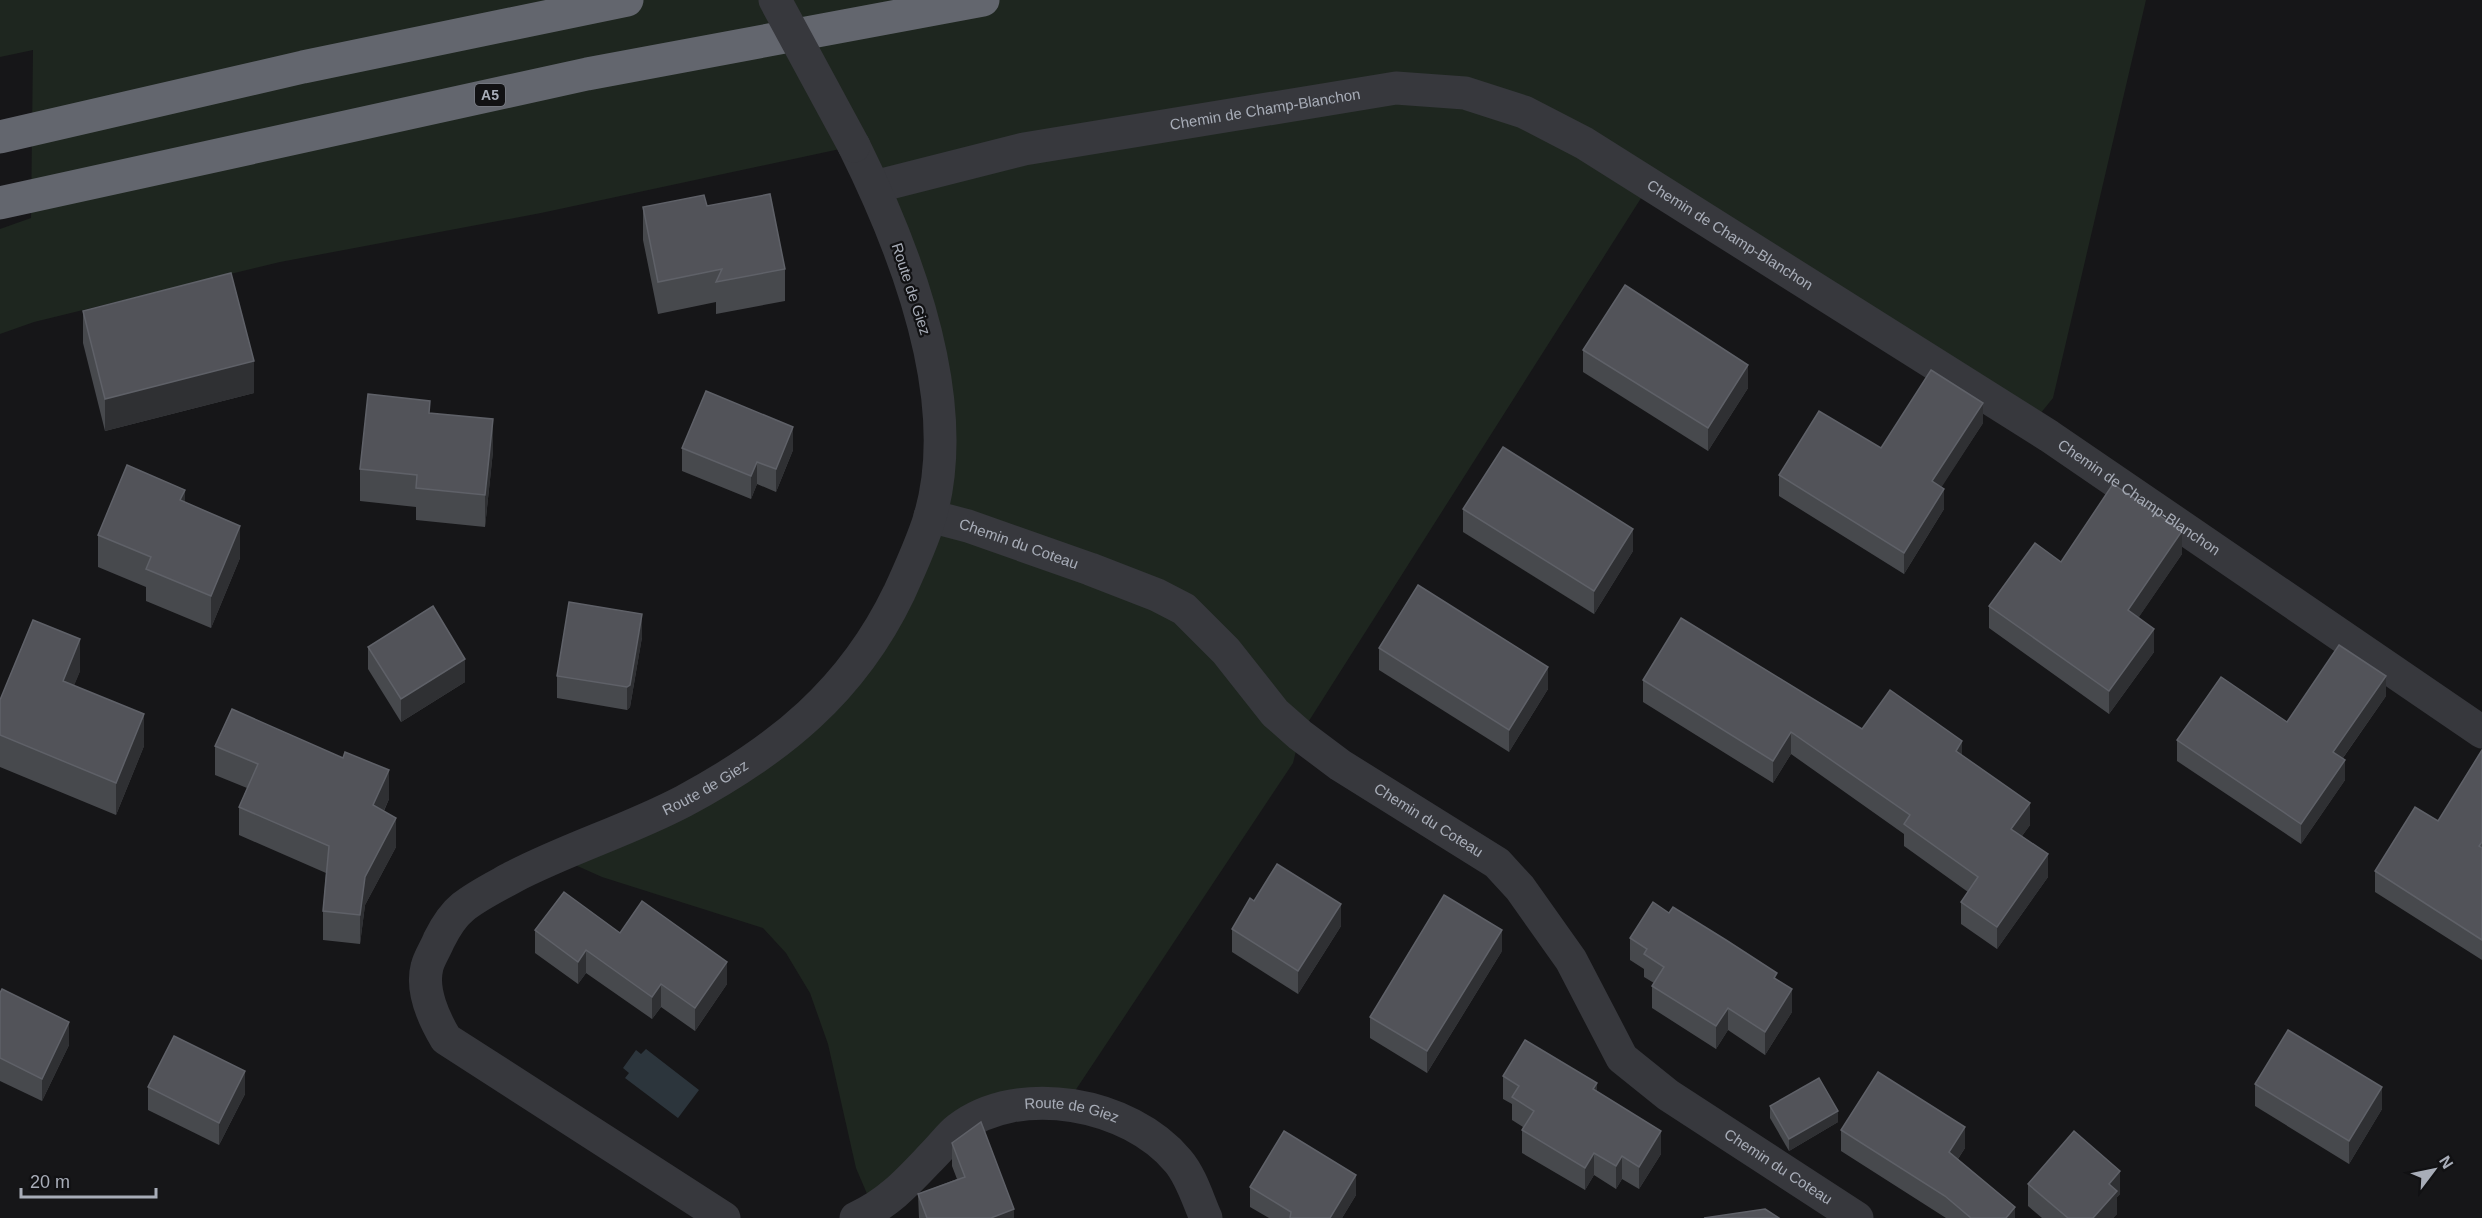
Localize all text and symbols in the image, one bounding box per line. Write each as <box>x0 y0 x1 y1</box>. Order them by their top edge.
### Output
road number: A5 <box>475 84 505 106</box>
street label: Chemin de Champ-Blanchon <box>1169 85 1361 133</box>
street label: Chemin de Champ-Blanchon <box>1644 176 1816 293</box>
street label: Route de Giez <box>889 241 934 337</box>
street label: Chemin de Champ-Blanchon <box>2055 436 2224 558</box>
street label: Chemin du Coteau <box>957 515 1081 572</box>
street label: Route de Giez <box>659 756 751 819</box>
street label: Chemin du Coteau <box>1371 779 1486 860</box>
street label: Route de Giez <box>1024 1094 1122 1126</box>
street label: Chemin du Coteau <box>1721 1125 1836 1208</box>
north arrow <box>2404 1140 2464 1200</box>
text: N <box>2436 1153 2457 1172</box>
scale bar <box>21 1161 156 1199</box>
text: 20 m <box>30 1172 70 1192</box>

